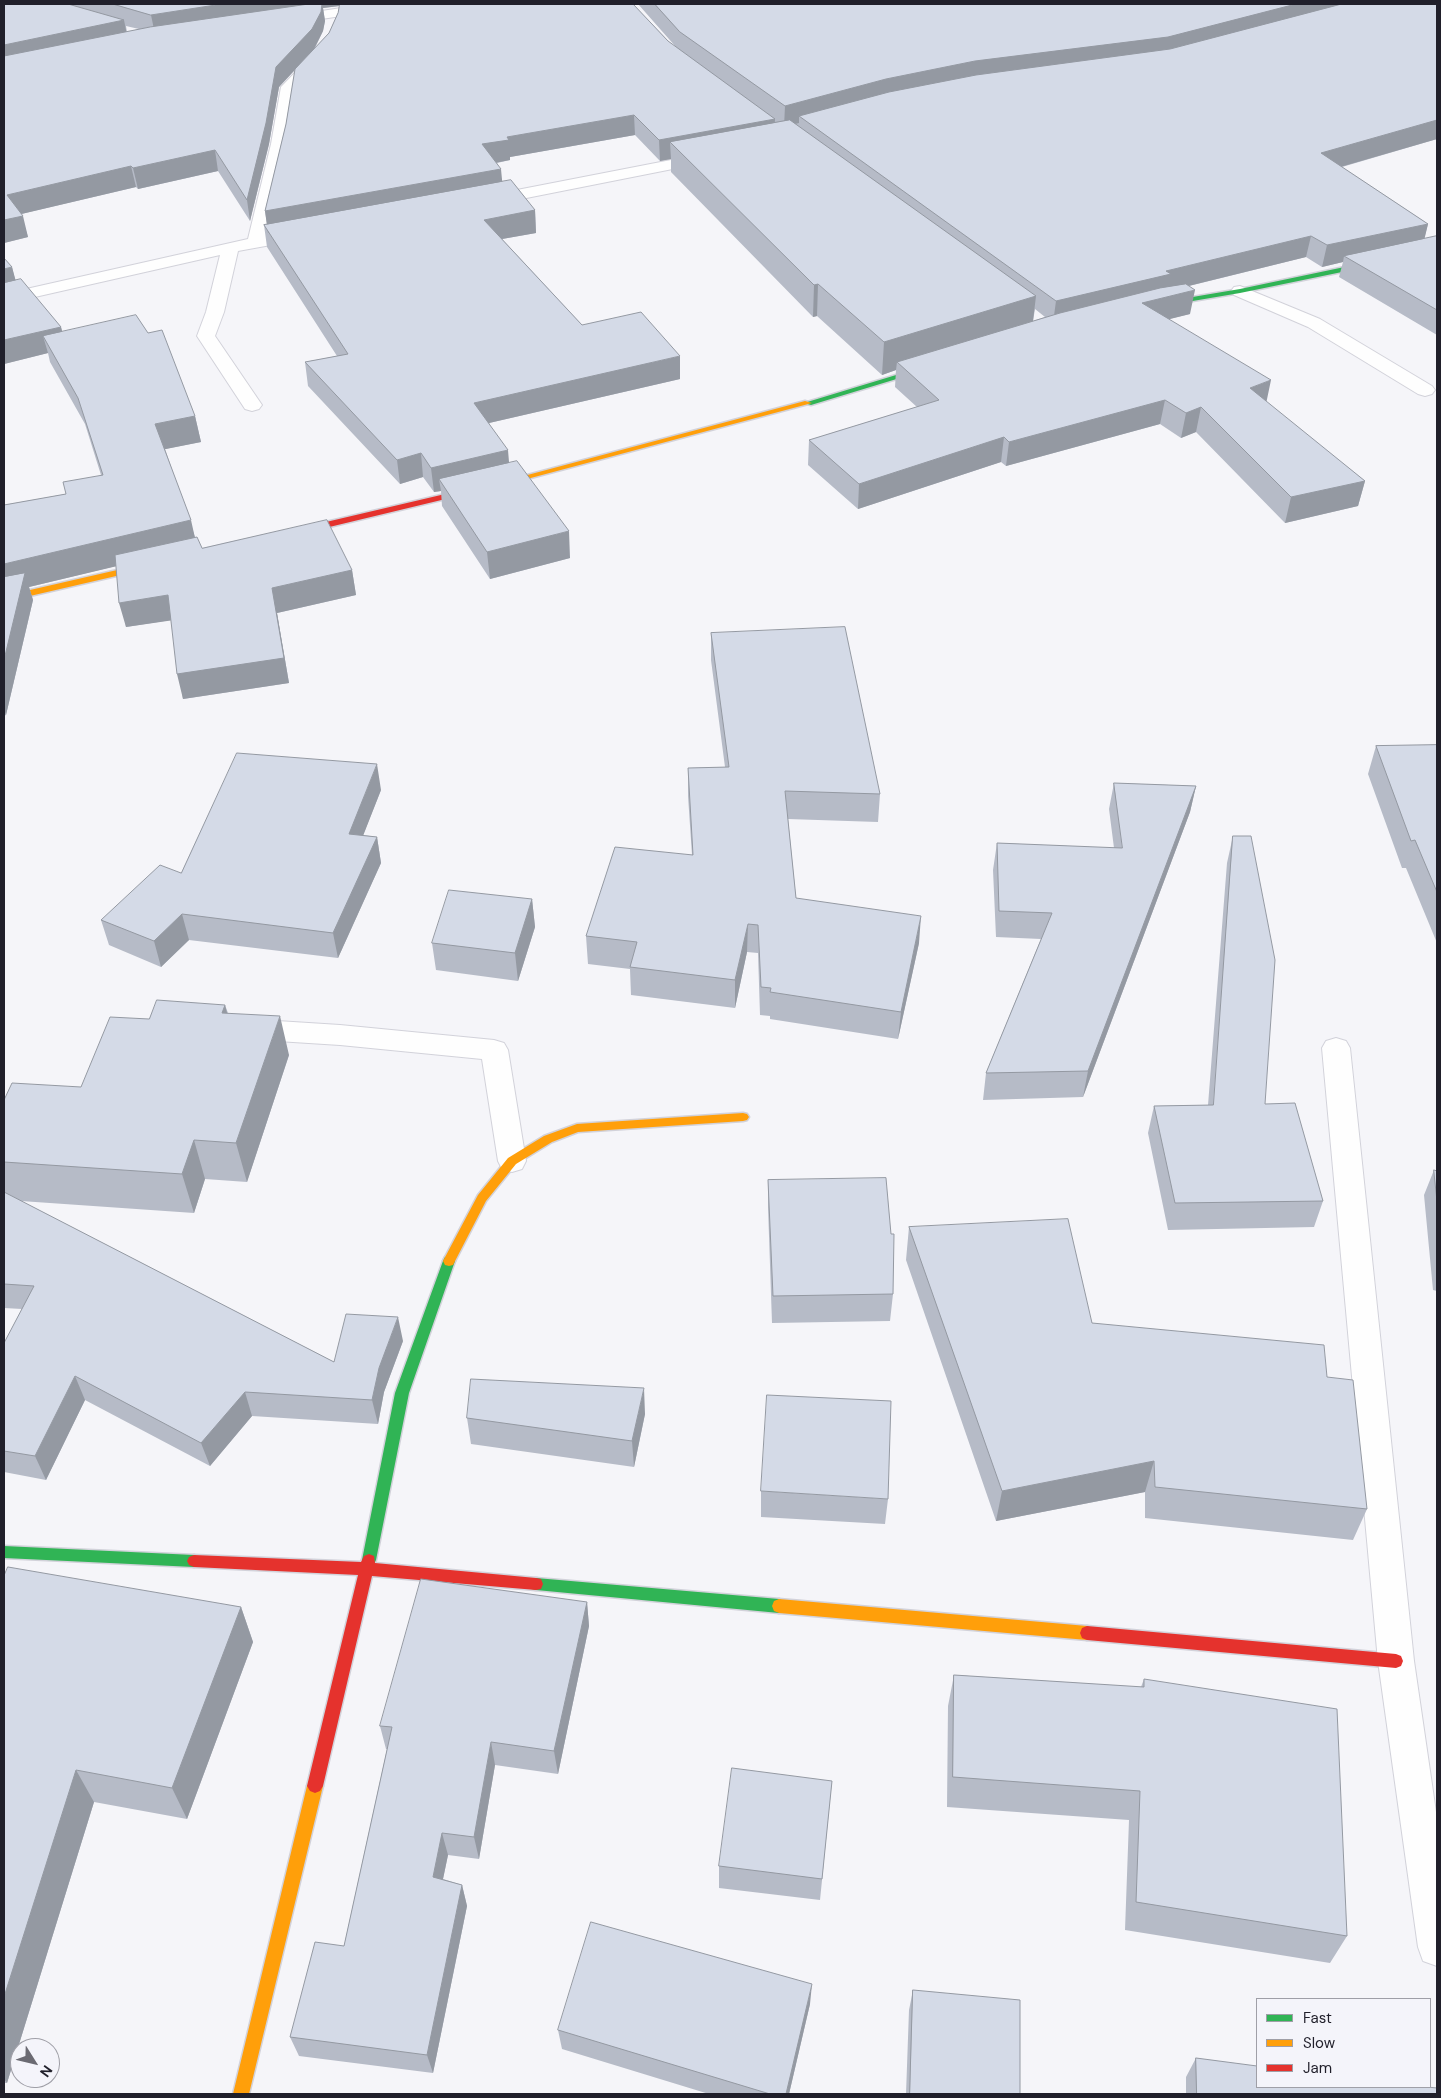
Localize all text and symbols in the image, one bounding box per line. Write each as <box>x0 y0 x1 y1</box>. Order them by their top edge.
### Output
legend <box>1256 1998 1431 2088</box>
text: Fast <box>1303 2008 1332 2028</box>
text: Slow <box>1303 2033 1335 2053</box>
north arrow <box>10 2038 60 2088</box>
text: Jam <box>1303 2058 1332 2078</box>
text: N <box>36 2062 57 2081</box>

